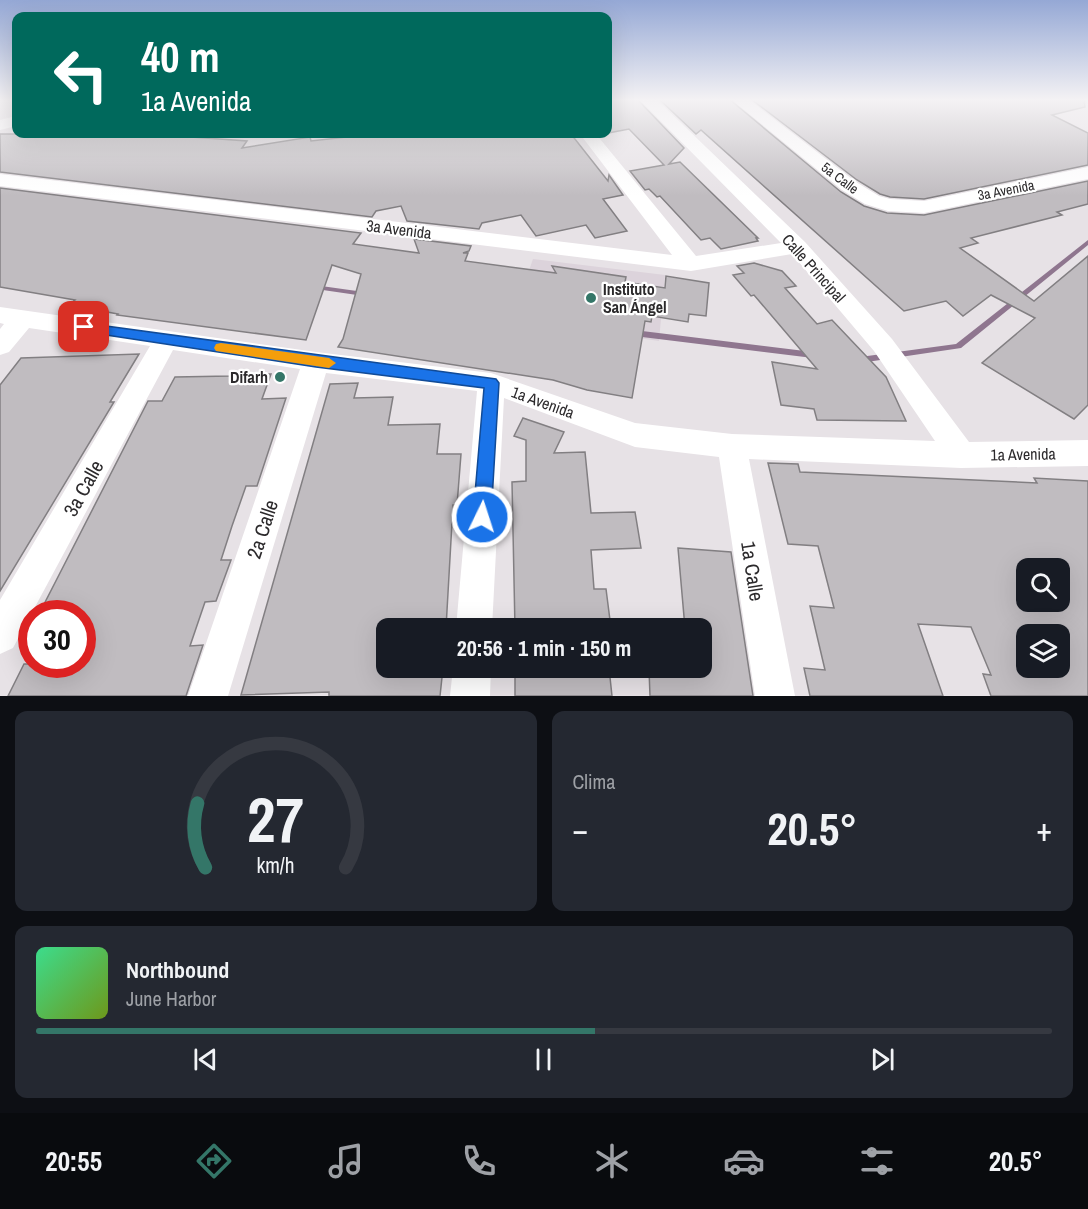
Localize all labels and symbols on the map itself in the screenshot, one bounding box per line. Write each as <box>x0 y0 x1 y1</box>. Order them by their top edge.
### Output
street label: 5a Calle <box>818 158 862 198</box>
street label: 3a Avenida <box>976 176 1036 204</box>
street label: 3a Avenida <box>365 214 434 244</box>
street label: Calle Principal <box>777 229 851 307</box>
place label: Instituto San Ángel <box>603 278 667 318</box>
marker: Instituto San Ángel <box>584 291 598 305</box>
pin <box>58 301 109 352</box>
place label: Difarh <box>230 366 268 388</box>
marker: Difarh <box>273 370 287 384</box>
street label: 1a Avenida <box>508 380 578 424</box>
street label: 1a Avenida <box>990 442 1057 466</box>
street label: 3a Calle <box>57 455 109 521</box>
position arrow <box>450 485 514 549</box>
street label: 2a Calle <box>240 496 284 562</box>
street label: 1a Calle <box>735 539 771 603</box>
speed limit sign: 30 <box>18 600 96 678</box>

